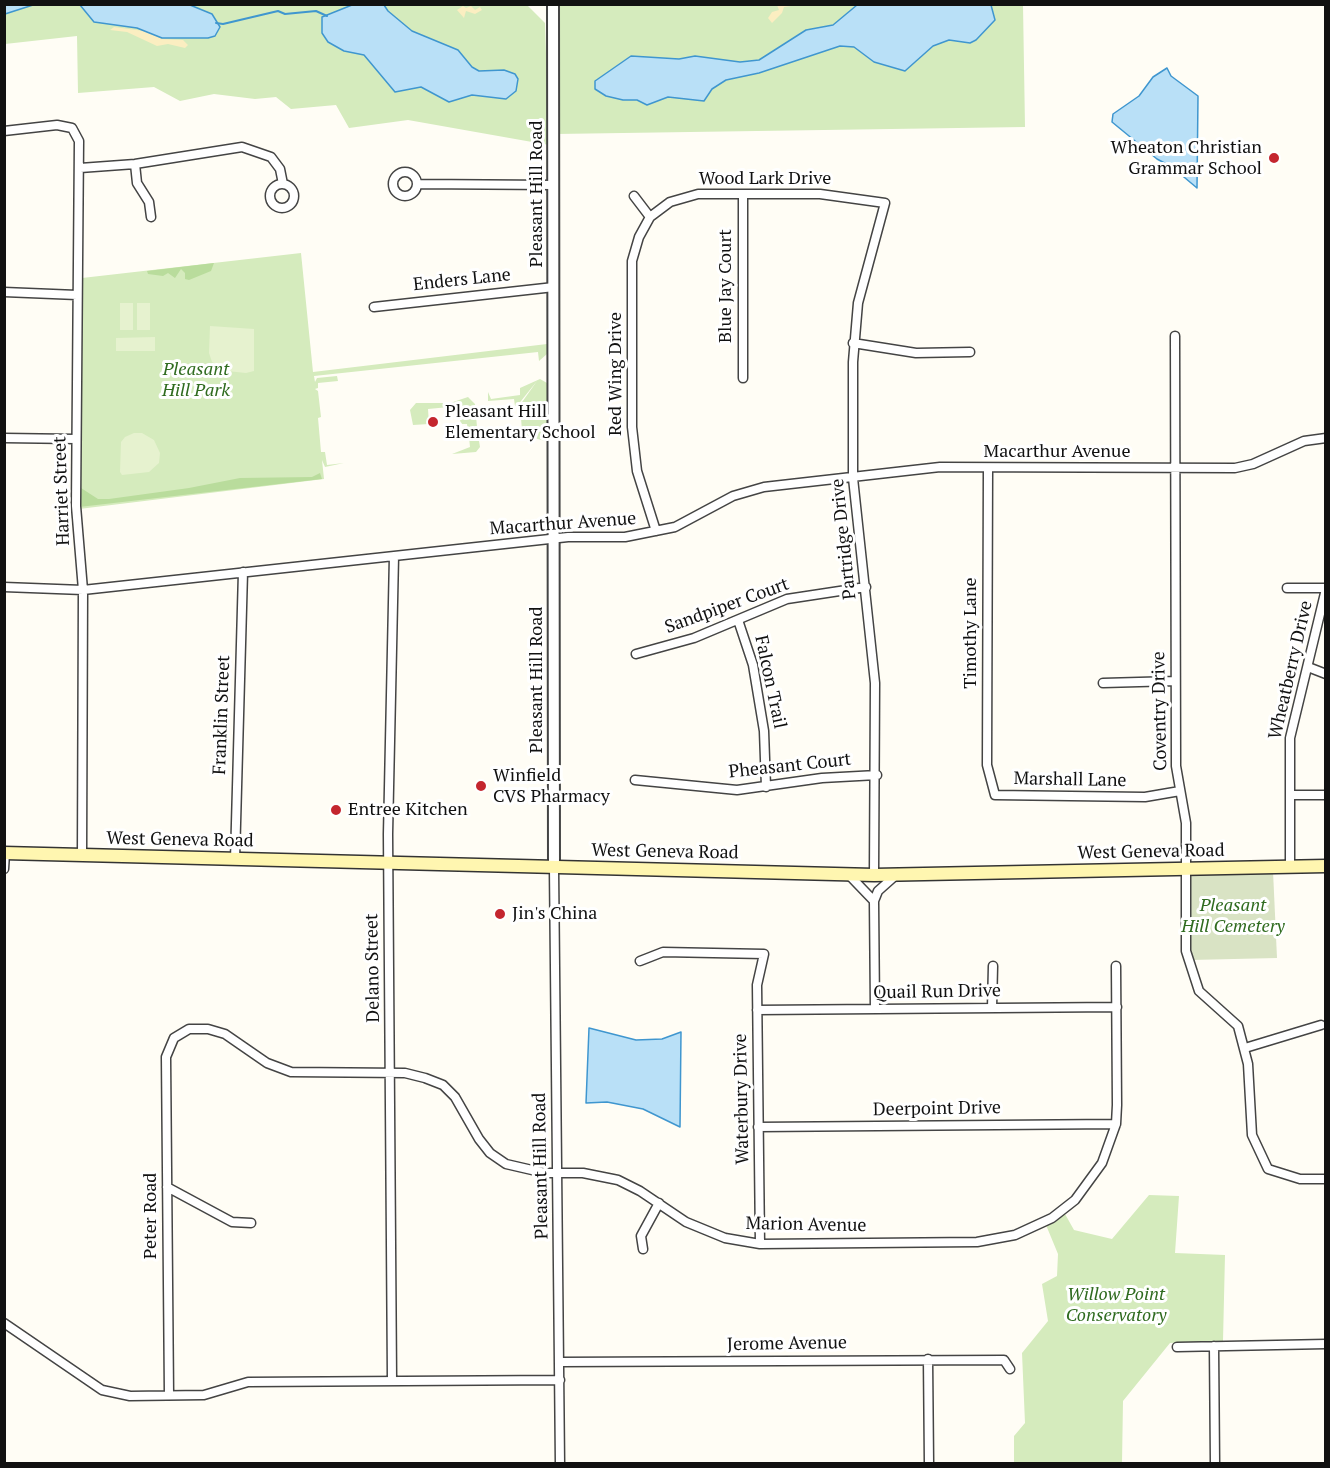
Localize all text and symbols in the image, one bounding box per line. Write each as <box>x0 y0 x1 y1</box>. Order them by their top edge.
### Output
street label: Pleasant Hill Road <box>526 121 548 267</box>
place label: Wheaton Christian Grammar School <box>1111 137 1262 180</box>
marker: Wheaton Christian Grammar School <box>1267 151 1281 165</box>
street label: Wood Lark Drive <box>699 168 831 190</box>
street label: Blue Jay Court <box>715 229 737 343</box>
street label: Enders Lane <box>412 264 512 296</box>
street label: Red Wing Drive <box>605 312 627 436</box>
park label: Pleasant Hill Park <box>162 359 230 401</box>
place label: Pleasant Hill Elementary School <box>445 401 596 444</box>
marker: Pleasant Hill Elementary School <box>426 415 440 429</box>
street label: Harriet Street <box>49 436 75 546</box>
street label: Macarthur Avenue <box>984 441 1130 463</box>
street label: Partridge Drive <box>827 477 861 601</box>
street label: Macarthur Avenue <box>489 508 637 540</box>
street label: Sandpiper Court <box>662 574 792 638</box>
street label: Timothy Lane <box>960 577 982 689</box>
street label: Wheatberry Drive <box>1265 599 1317 741</box>
street label: Pleasant Hill Road <box>526 607 548 753</box>
street label: Falcon Trail <box>750 633 790 731</box>
street label: Coventry Drive <box>1148 651 1172 771</box>
street label: Franklin Street <box>209 655 235 775</box>
street label: Pheasant Court <box>728 749 852 783</box>
place label: Winfield CVS Pharmacy <box>493 765 610 808</box>
street label: Marshall Lane <box>1013 768 1127 792</box>
marker: Winfield CVS Pharmacy <box>474 779 488 793</box>
place label: Entree Kitchen <box>348 799 468 821</box>
marker: Entree Kitchen <box>329 803 343 817</box>
street label: West Geneva Road <box>106 828 254 852</box>
street label: West Geneva Road <box>591 840 739 864</box>
street label: West Geneva Road <box>1077 840 1225 864</box>
park label: Pleasant Hill Cemetery <box>1181 895 1285 938</box>
place label: Jin's China <box>512 903 597 925</box>
marker: Jin's China <box>493 907 507 921</box>
street label: Delano Street <box>361 913 385 1023</box>
street label: Quail Run Drive <box>873 980 1001 1004</box>
street label: Waterbury Drive <box>730 1033 754 1165</box>
street label: Pleasant Hill Road <box>529 1092 553 1240</box>
street label: Deerpoint Drive <box>873 1097 1001 1121</box>
street label: Peter Road <box>140 1173 162 1259</box>
street label: Marion Avenue <box>745 1213 867 1237</box>
park label: Willow Point Conservatory <box>1066 1284 1166 1326</box>
street label: Jerome Avenue <box>727 1332 847 1356</box>

